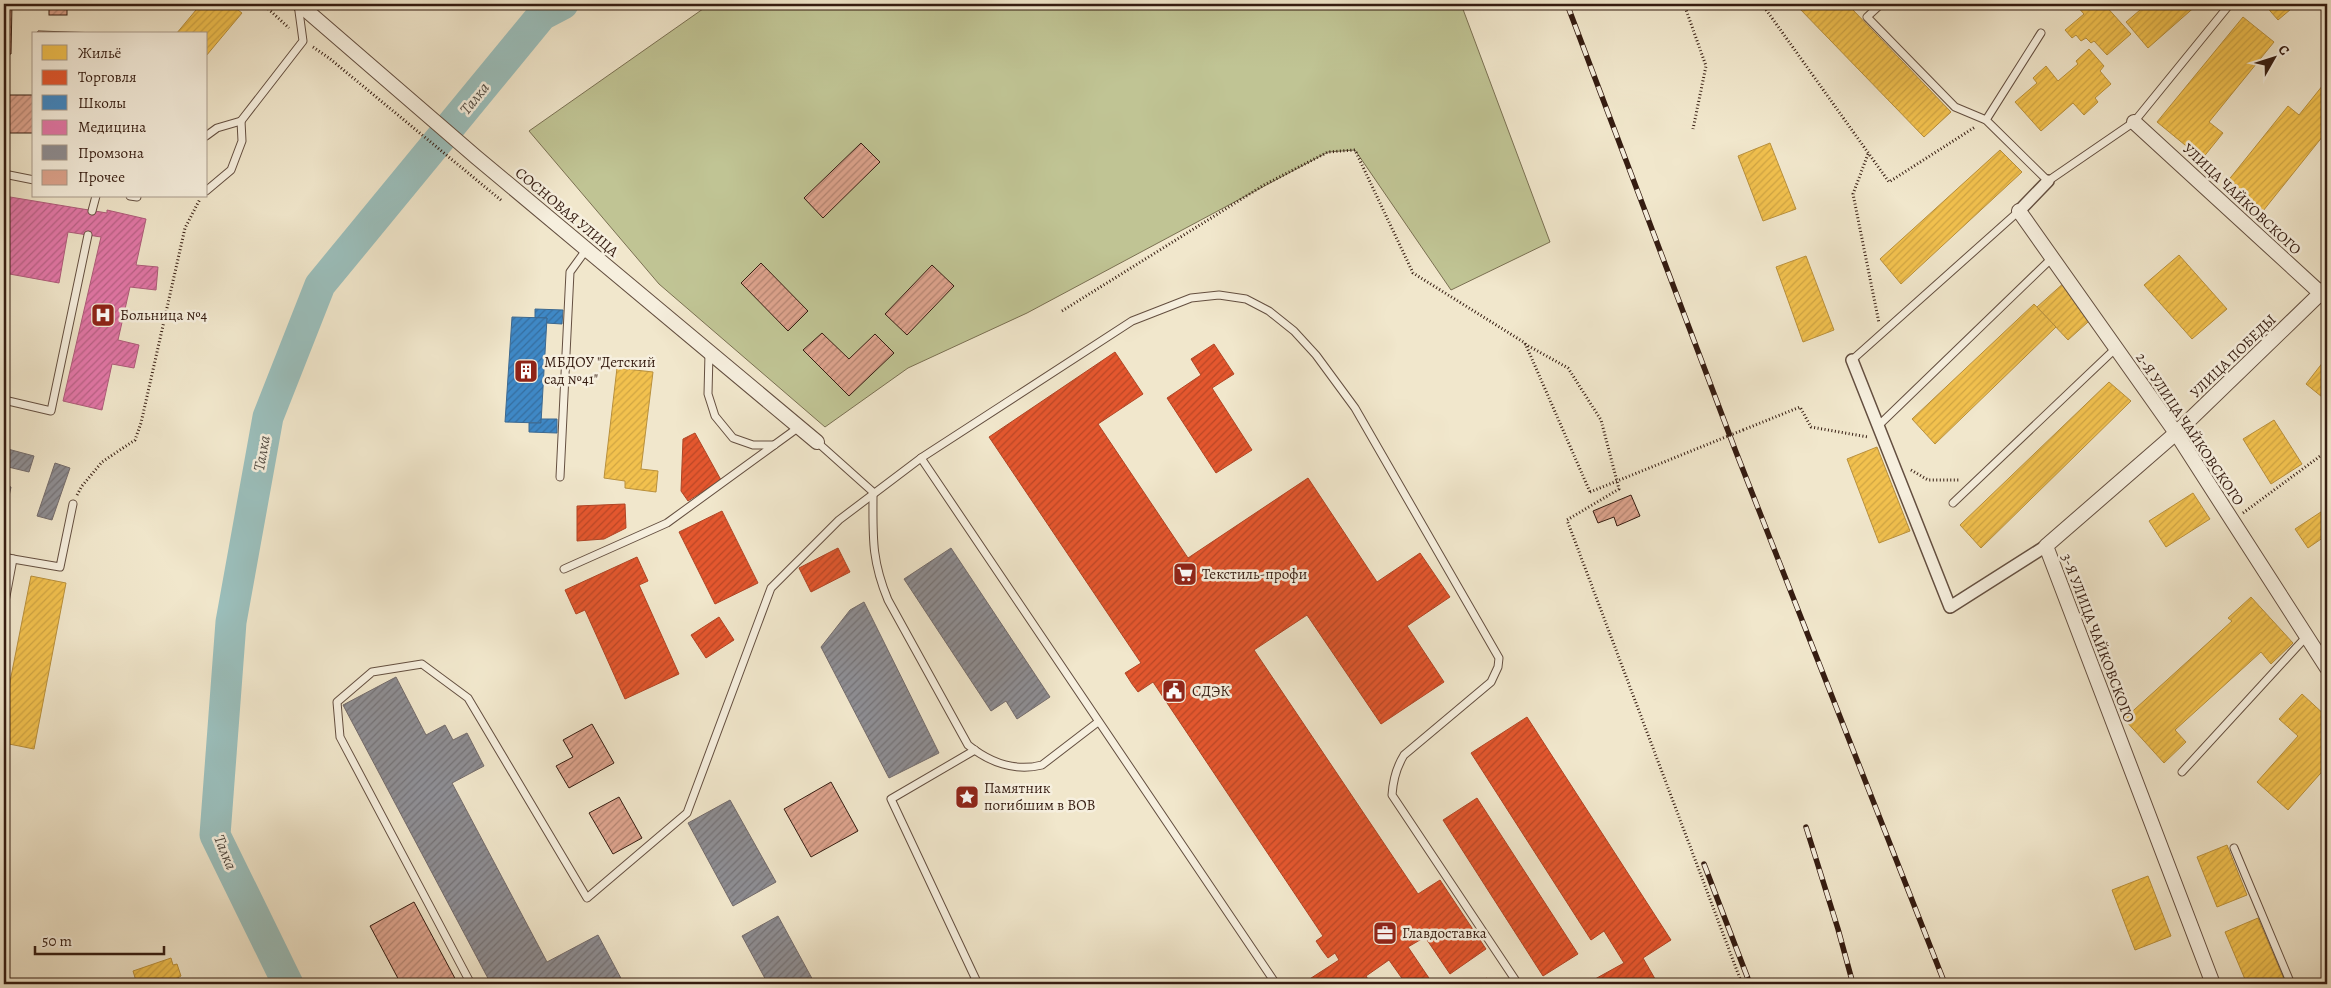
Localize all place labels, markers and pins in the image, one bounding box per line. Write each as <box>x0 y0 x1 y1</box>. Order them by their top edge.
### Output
hospital icon: Больница №4 <box>90 302 116 328</box>
place label: Больница №4 <box>120 305 208 325</box>
place label: МБДОУ "Детский сад №41" <box>544 352 656 389</box>
building icon: МБДОУ "Детский сад №41" <box>513 358 539 384</box>
supermarket icon: Текстиль-профи <box>1172 561 1198 587</box>
place label: Текстиль-профи <box>1202 564 1307 584</box>
public building icon: СДЭК <box>1161 678 1187 704</box>
place label: СДЭК <box>1192 681 1230 701</box>
place label: Памятник погибшим в ВОВ <box>984 778 1096 815</box>
place icon: Памятник погибшим в ВОВ <box>954 784 980 810</box>
office icon: Главдоставка <box>1372 920 1398 946</box>
place label: Главдоставка <box>1402 923 1487 943</box>

